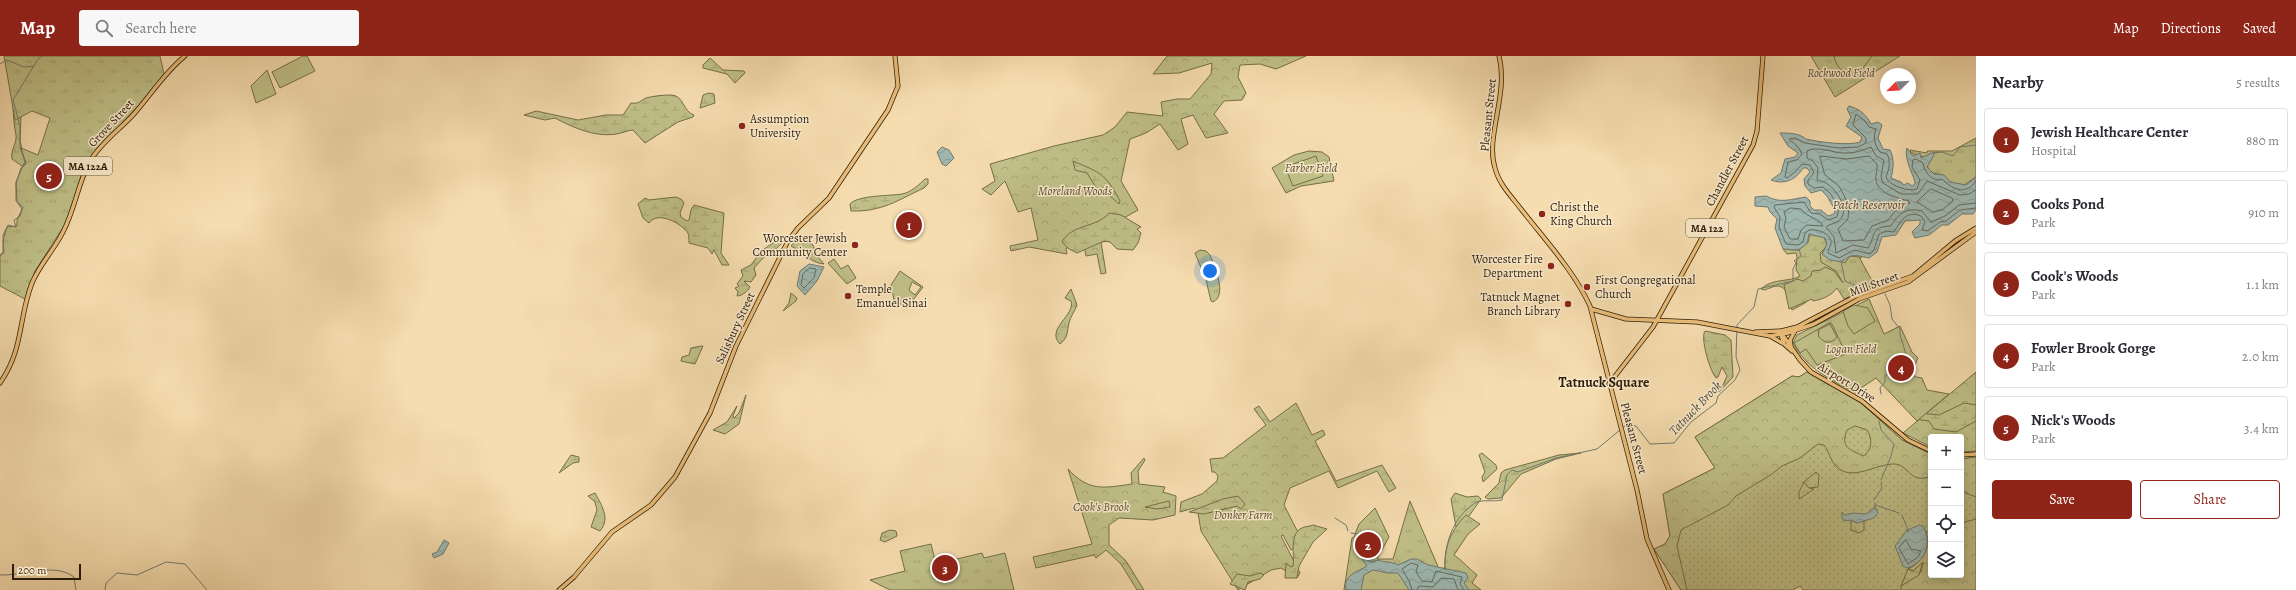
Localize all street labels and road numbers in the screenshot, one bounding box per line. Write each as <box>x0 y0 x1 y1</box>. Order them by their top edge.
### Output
street label: Pleasant Street <box>1476 78 1500 152</box>
street label: Grove Street <box>85 95 137 151</box>
street label: Chandler Street <box>1702 133 1752 209</box>
road number: MA 122A <box>64 157 112 175</box>
road number: MA 122 <box>1686 219 1728 237</box>
street label: Mill Street <box>1847 268 1901 300</box>
street label: Salisbury Street <box>711 289 759 366</box>
street label: Airport Drive <box>1814 357 1879 406</box>
street label: Pleasant Street <box>1617 400 1651 476</box>

